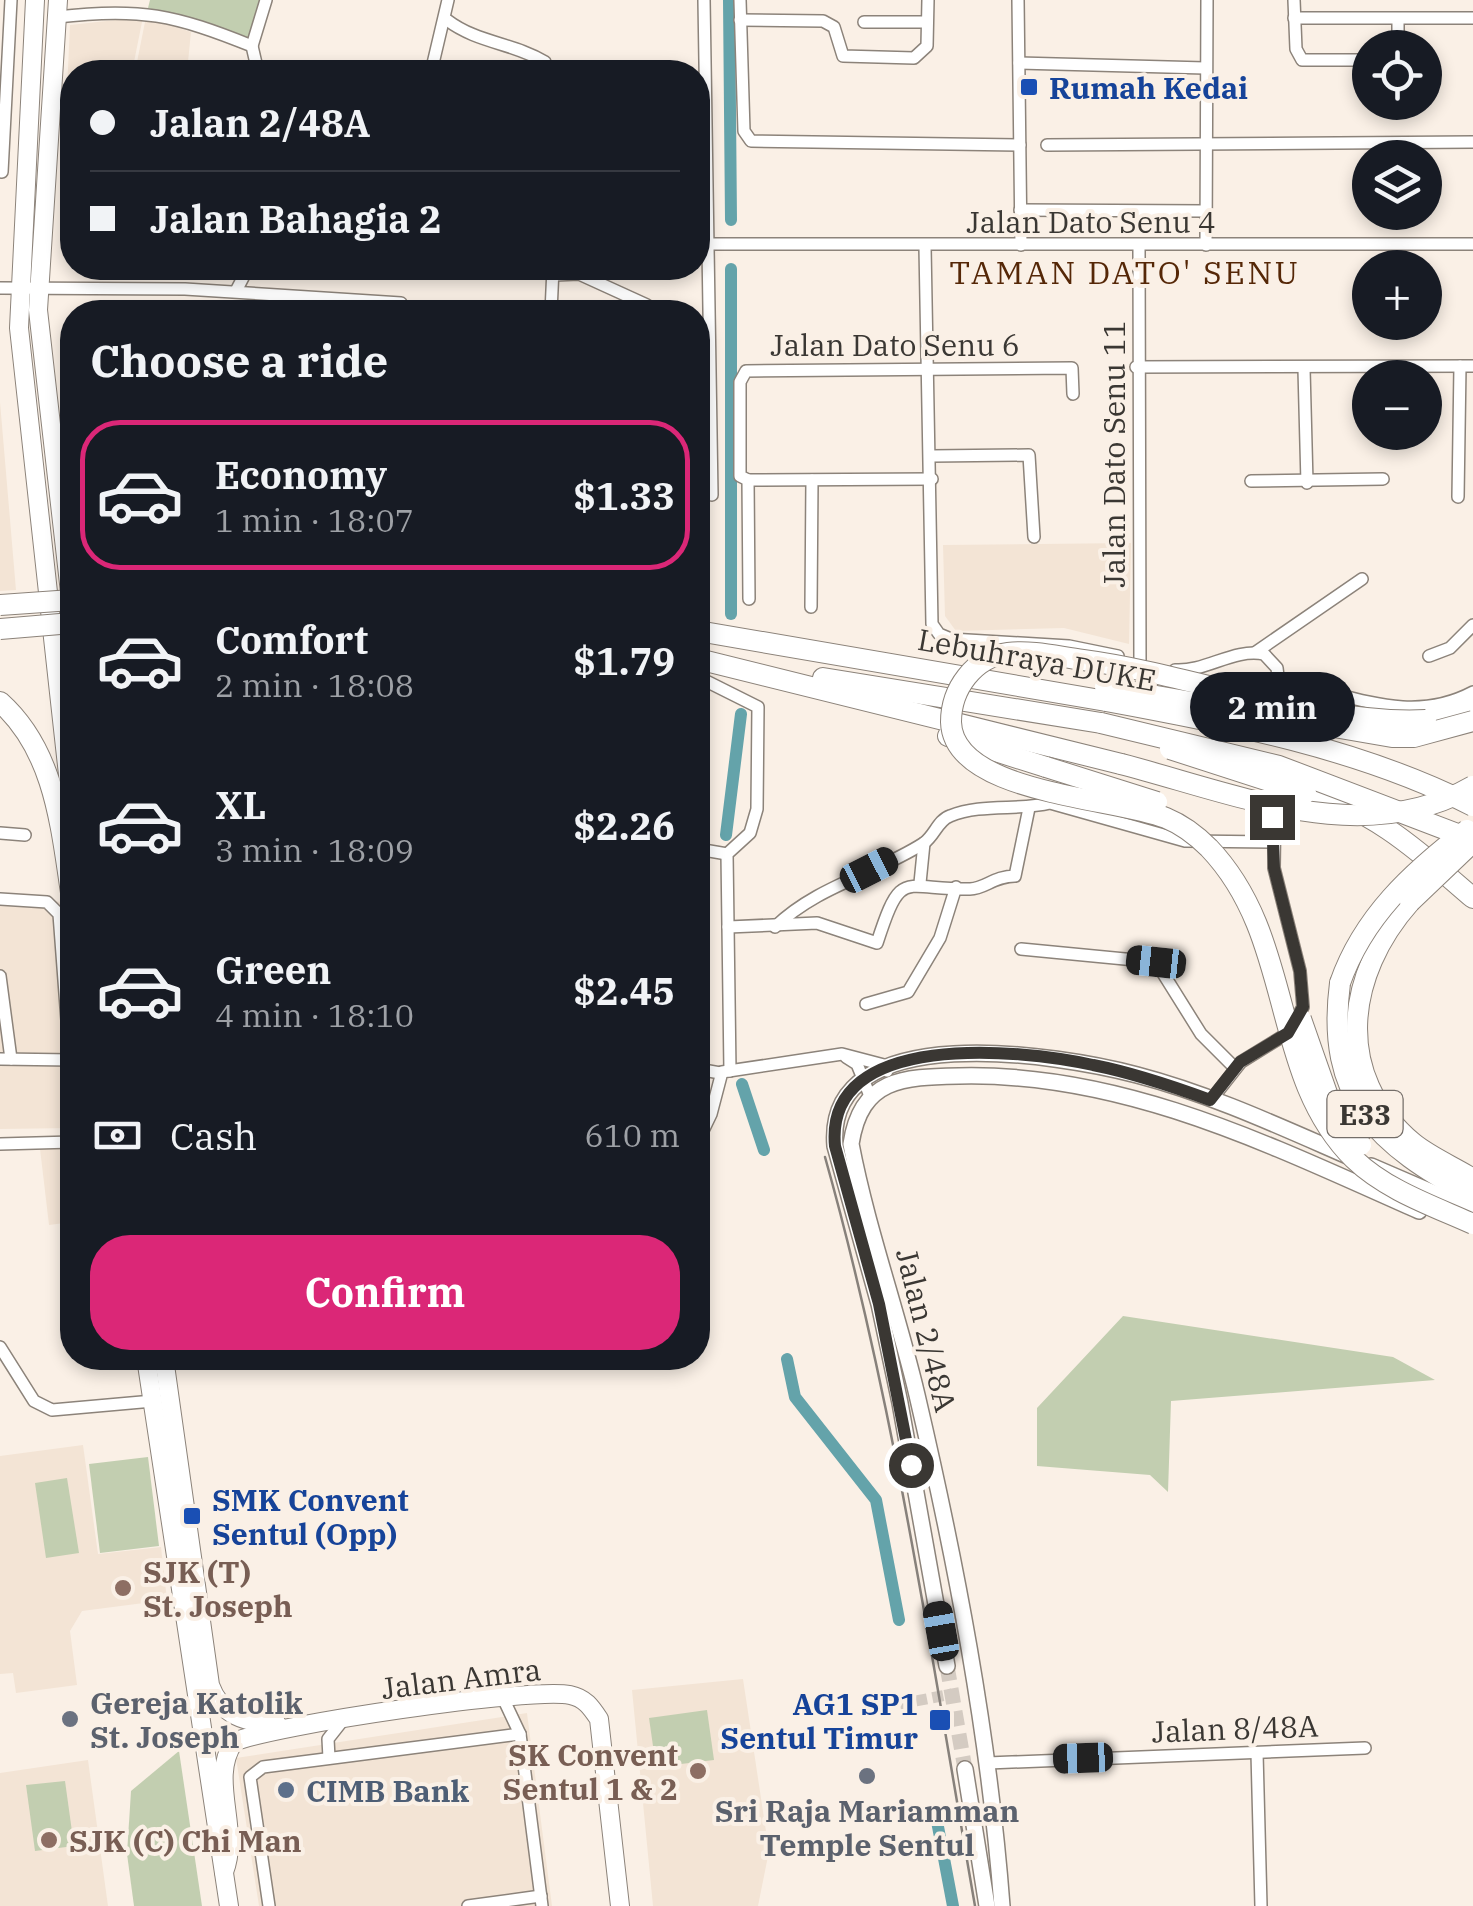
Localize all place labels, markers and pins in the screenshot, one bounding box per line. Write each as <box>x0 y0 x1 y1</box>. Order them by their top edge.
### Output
place label: Rumah Kedai <box>1049 68 1248 107</box>
marker: Rumah Kedai <box>1018 76 1040 98</box>
place label: SMK Convent Sentul (Opp) <box>212 1480 409 1553</box>
marker: SMK Convent Sentul (Opp) <box>181 1505 203 1527</box>
place label: SJK (T) St. Joseph <box>143 1552 293 1625</box>
marker: SJK (T) St. Joseph <box>112 1577 134 1599</box>
place label: Gereja Katolik St. Joseph <box>90 1683 303 1756</box>
place label: AG1 SP1 Sentul Timur <box>720 1684 918 1757</box>
marker: AG1 SP1 Sentul Timur <box>927 1707 953 1733</box>
marker: Gereja Katolik St. Joseph <box>59 1708 81 1730</box>
place label: SK Convent Sentul 1 & 2 <box>503 1735 678 1808</box>
marker: SK Convent Sentul 1 & 2 <box>687 1760 709 1782</box>
marker: Sri Raja Mariamman Temple Sentul <box>856 1765 878 1787</box>
place label: CIMB Bank <box>306 1771 470 1810</box>
marker: CIMB Bank <box>275 1779 297 1801</box>
place label: Sri Raja Mariamman Temple Sentul <box>715 1791 1019 1864</box>
place label: SJK (C) Chi Man <box>69 1821 302 1860</box>
marker: SJK (C) Chi Man <box>38 1829 60 1851</box>

